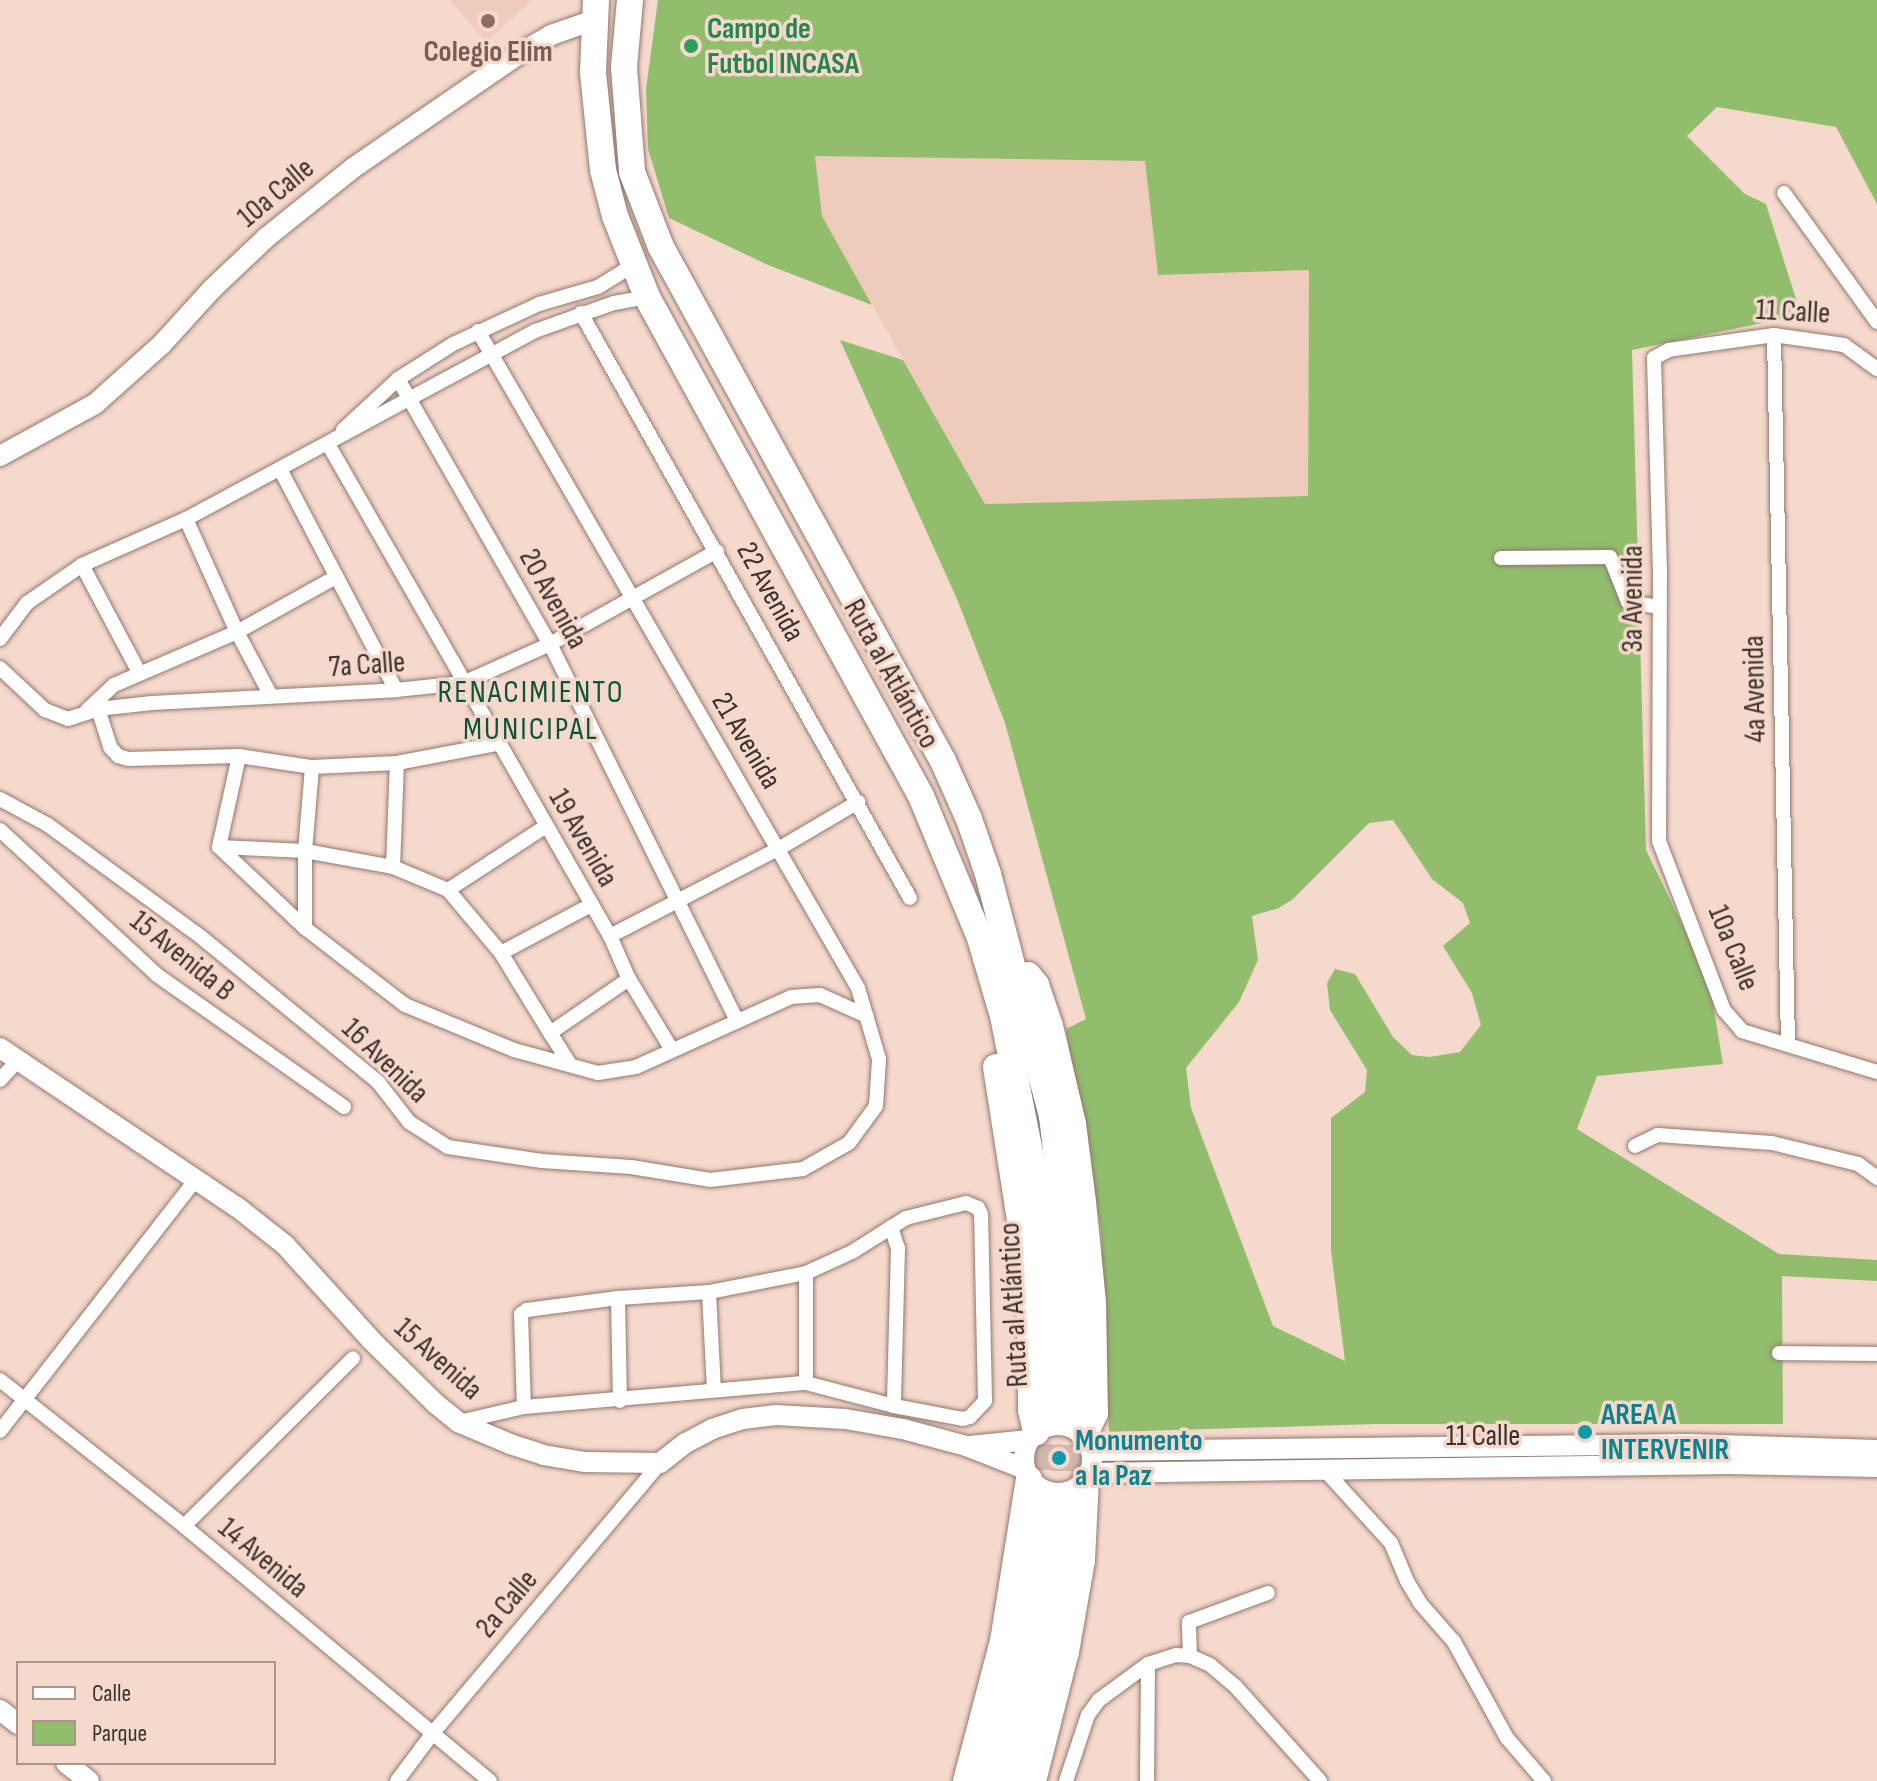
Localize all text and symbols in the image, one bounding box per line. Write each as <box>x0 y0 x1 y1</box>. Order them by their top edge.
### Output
place label: Campo de Futbol INCASA <box>707 11 859 82</box>
marker: Colegio Elim <box>479 12 497 30</box>
place label: Colegio Elim <box>423 34 553 70</box>
marker: Campo de Futbol INCASA <box>682 37 700 55</box>
street label: 10a Calle <box>230 151 322 235</box>
street label: 11 Calle <box>1755 292 1831 332</box>
street label: 22 Avenida <box>728 536 812 648</box>
street label: 20 Avenida <box>511 543 595 655</box>
street label: 3a Avenida <box>1615 545 1651 653</box>
street label: Ruta al Atlántico <box>835 593 947 755</box>
street label: 4a Avenida <box>1736 635 1774 743</box>
street label: 7a Calle <box>327 644 407 686</box>
district label: RENACIMIENTO MUNICIPAL <box>438 675 624 750</box>
street label: 21 Avenida <box>703 686 789 796</box>
street label: 19 Avenida <box>541 783 625 893</box>
street label: 10a Calle <box>1700 900 1766 996</box>
street label: 15 Avenida B <box>123 903 241 1009</box>
street label: 16 Avenida <box>334 1011 436 1111</box>
street label: Ruta al Atlántico <box>992 1222 1036 1388</box>
street label: 15 Avenida <box>387 1310 489 1408</box>
place label: AREA A INTERVENIR <box>1601 1397 1729 1468</box>
street label: 11 Calle <box>1446 1418 1520 1454</box>
place label: Monumento a la Paz <box>1075 1423 1203 1494</box>
marker: AREA A INTERVENIR <box>1576 1423 1594 1441</box>
marker: Monumento a la Paz <box>1050 1449 1068 1467</box>
street label: 14 Avenida <box>211 1510 315 1606</box>
street label: 2a Calle <box>468 1563 546 1645</box>
legend <box>16 1661 276 1765</box>
text: Calle <box>92 1679 131 1708</box>
text: Parque <box>92 1719 147 1748</box>

